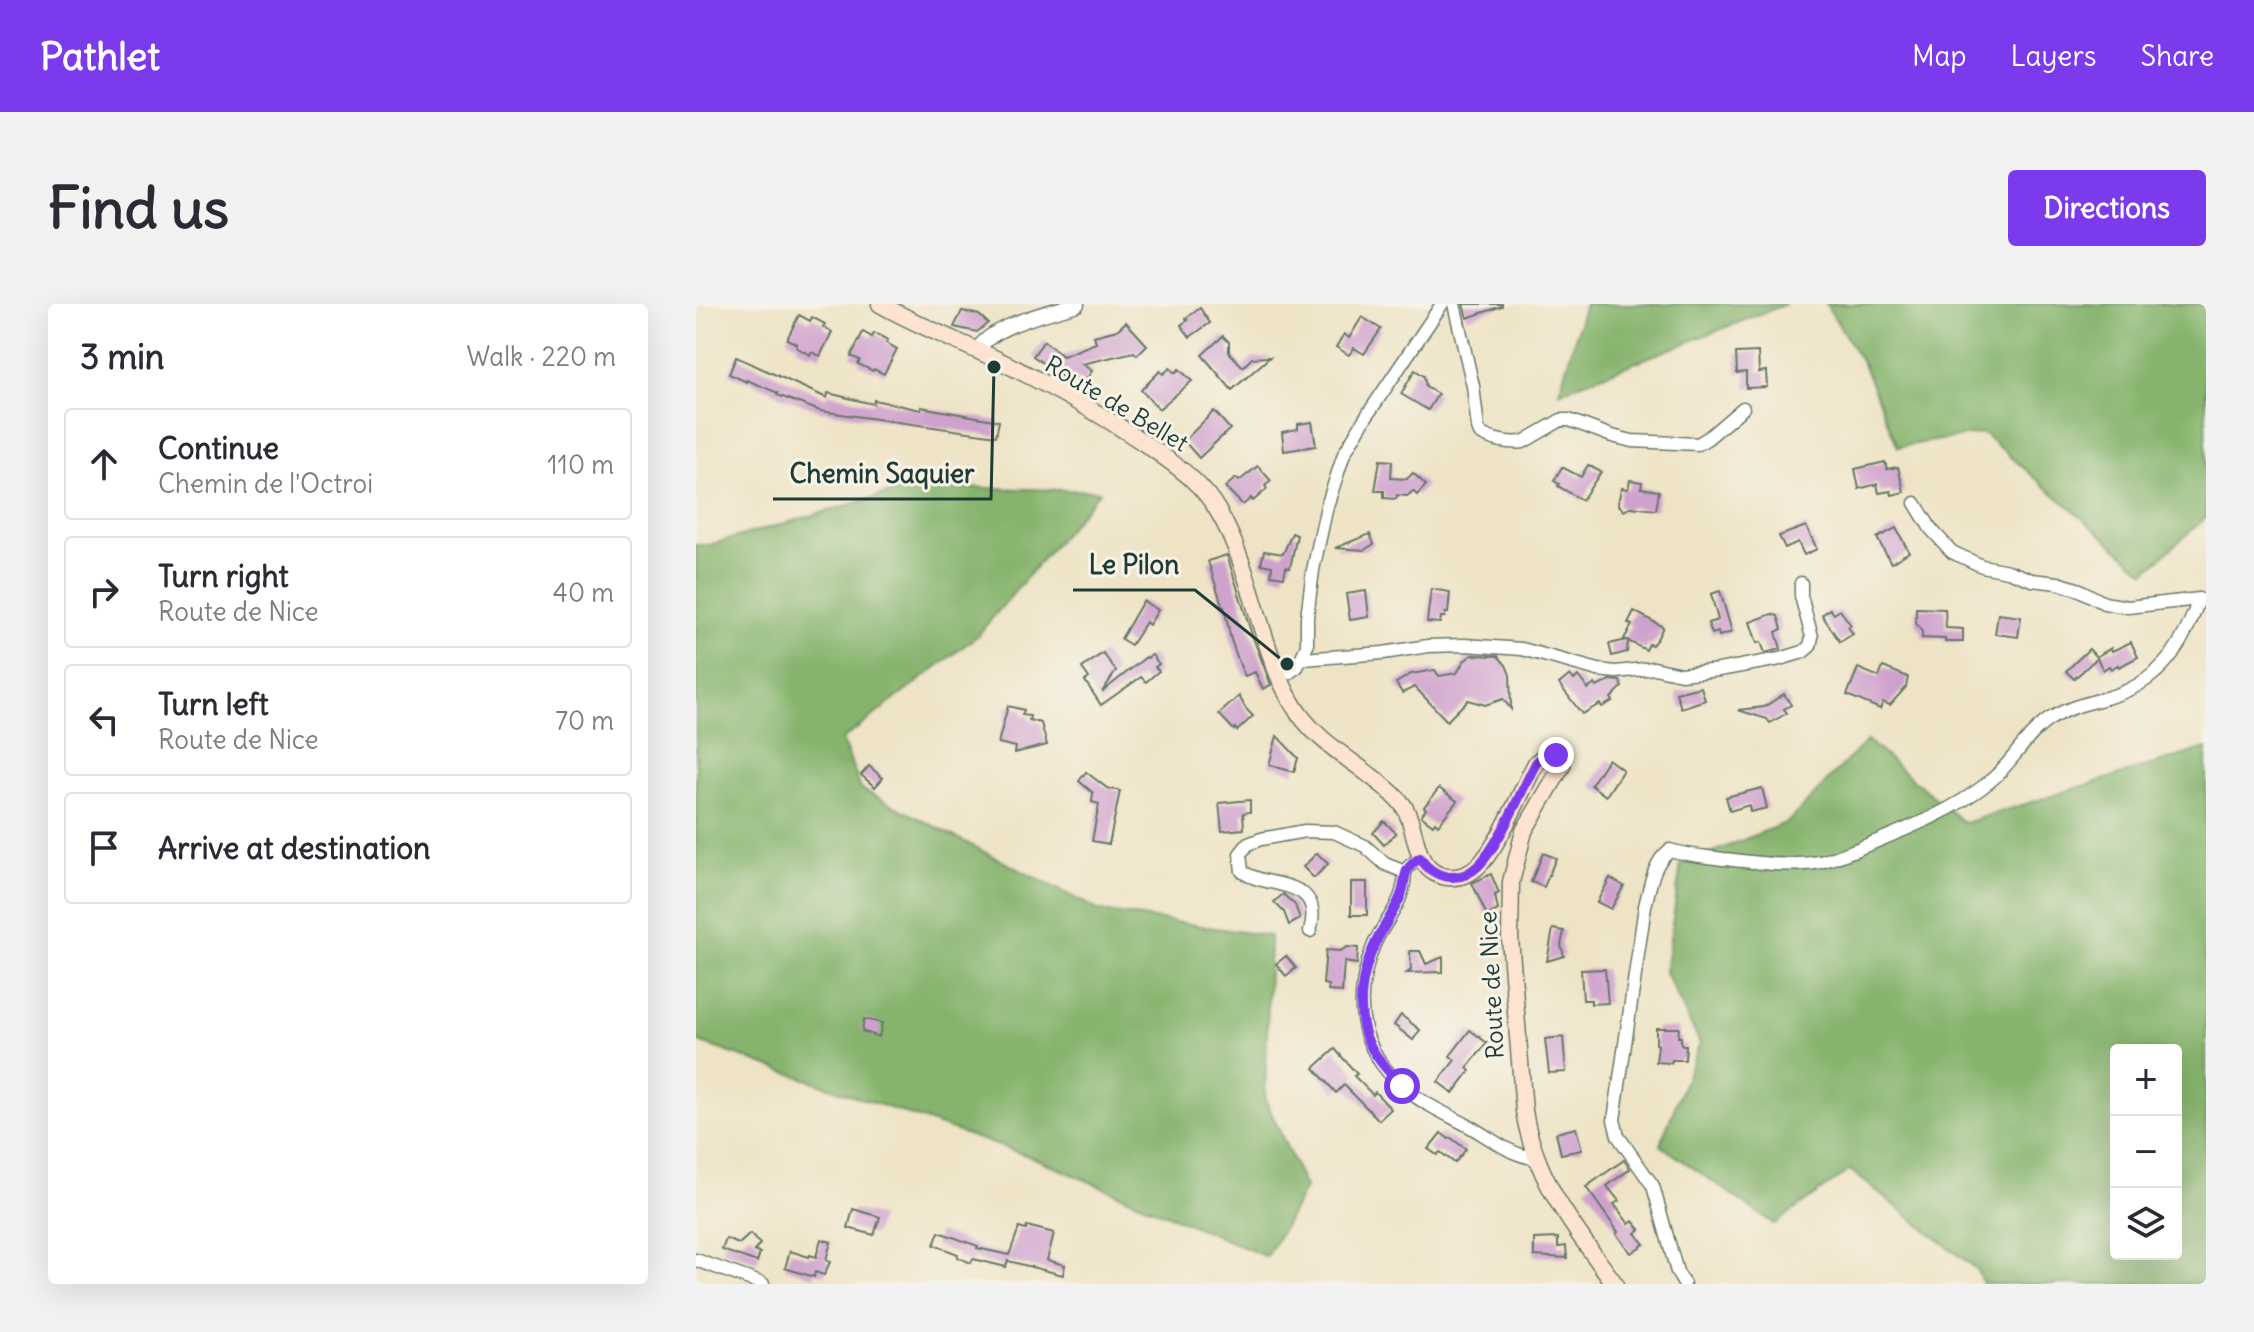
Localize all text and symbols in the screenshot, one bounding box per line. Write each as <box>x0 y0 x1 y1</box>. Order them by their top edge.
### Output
text: Pathlet <box>40 33 160 80</box>
text: Map <box>1912 38 1967 74</box>
text: Layers <box>2011 38 2097 74</box>
text: Share <box>2141 38 2214 74</box>
button: Directions <box>2008 170 2206 246</box>
text: Find us <box>48 173 229 243</box>
text: 3 min <box>80 335 165 378</box>
text: Walk · 220 m <box>467 340 616 373</box>
street label: Route de Bellet <box>1040 348 1194 458</box>
text: Continue <box>158 429 279 467</box>
icon: ahead <box>82 442 126 486</box>
text: 110 m <box>547 448 614 481</box>
callout: Chemin Saquier <box>773 449 991 499</box>
text: Chemin Saquier <box>789 457 975 490</box>
text: Chemin de l'Octroi <box>158 467 373 500</box>
callout: Le Pilon <box>1073 540 1195 590</box>
text: Le Pilon <box>1089 548 1179 581</box>
text: Turn right <box>158 557 289 595</box>
icon: right <box>82 570 126 614</box>
text: 40 m <box>553 576 614 609</box>
text: Route de Nice <box>158 595 319 628</box>
text: Turn left <box>158 685 269 723</box>
icon: left <box>82 698 126 742</box>
text: 70 m <box>555 704 614 737</box>
text: Route de Nice <box>158 723 319 756</box>
route end <box>1538 737 1574 773</box>
icon: arrive <box>82 826 126 870</box>
text: Arrive at destination <box>158 829 430 867</box>
street label: Route de Nice <box>1472 910 1510 1060</box>
map controls <box>2110 1044 2182 1260</box>
button: + <box>2110 1044 2182 1116</box>
route start <box>1384 1068 1420 1104</box>
button: − <box>2110 1116 2182 1188</box>
button: layers <box>2110 1188 2182 1260</box>

